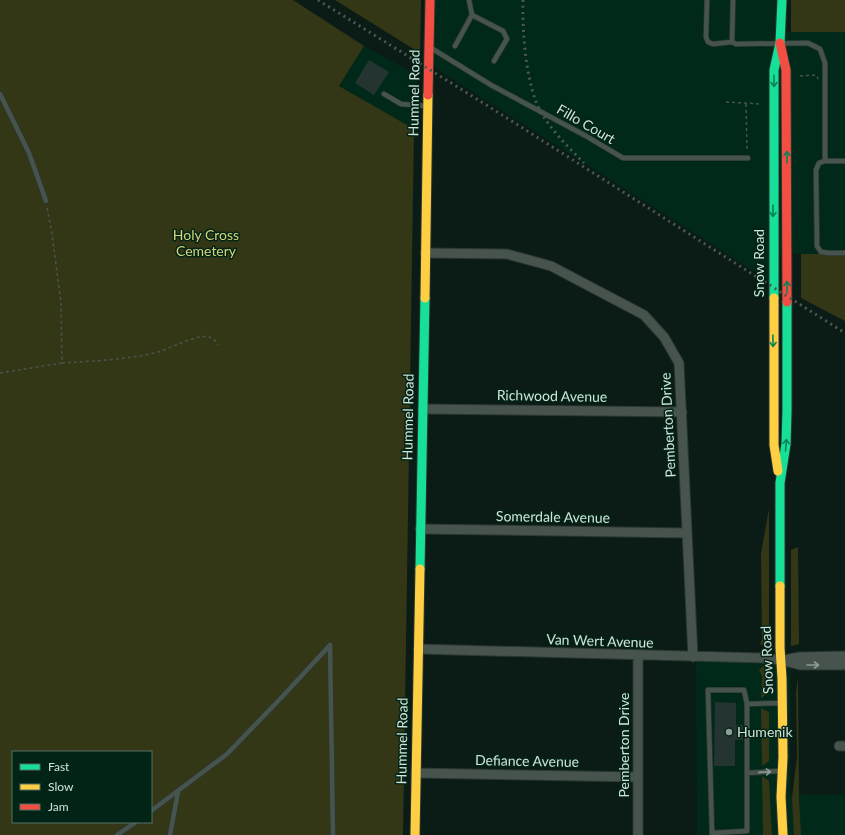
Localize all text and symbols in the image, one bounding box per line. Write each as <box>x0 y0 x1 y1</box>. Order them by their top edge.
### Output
street label: Hummel Road <box>404 49 423 137</box>
one-way arrow <box>770 74 778 87</box>
street label: Fillo Court <box>554 100 618 147</box>
one-way arrow <box>783 151 790 164</box>
one-way arrow <box>769 204 777 217</box>
park label: Holy Cross Cemetery <box>173 226 239 259</box>
street label: Snow Road <box>750 229 767 297</box>
one-way arrow <box>783 281 791 294</box>
one-way arrow <box>769 334 777 347</box>
street label: Pemberton Drive <box>656 372 679 478</box>
street label: Hummel Road <box>398 373 417 461</box>
street label: Richwood Avenue <box>497 386 607 405</box>
one-way arrow <box>782 439 790 452</box>
street label: Somerdale Avenue <box>496 507 610 526</box>
street label: Snow Road <box>757 626 776 695</box>
street label: Van Wert Avenue <box>546 630 654 651</box>
one-way arrow <box>806 661 819 669</box>
street label: Pemberton Drive <box>615 693 632 797</box>
street label: Hummel Road <box>392 697 411 785</box>
place label: Humenik <box>737 723 793 740</box>
marker: Humenik <box>724 727 734 737</box>
legend <box>12 751 152 823</box>
street label: Defiance Avenue <box>475 751 579 770</box>
text: Fast <box>48 759 70 774</box>
one-way arrow <box>758 769 771 776</box>
text: Slow <box>48 779 74 794</box>
text: Jam <box>48 799 69 814</box>

